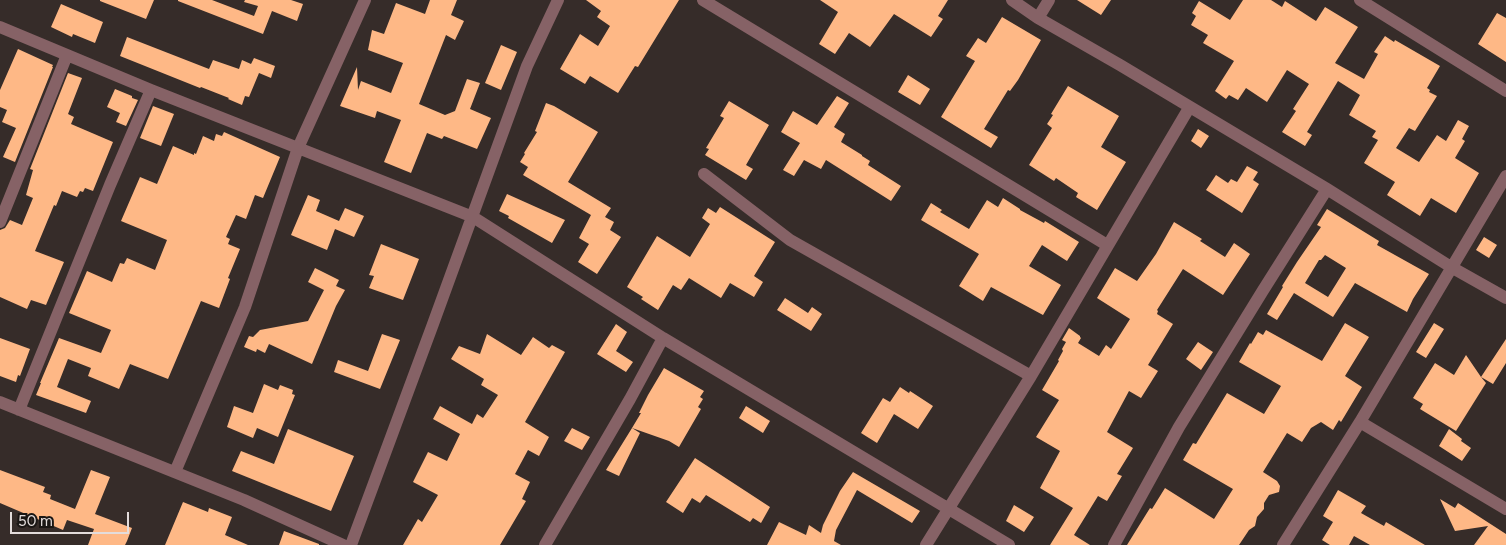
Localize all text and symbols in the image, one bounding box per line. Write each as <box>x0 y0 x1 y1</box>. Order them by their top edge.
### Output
scale bar <box>12 502 131 534</box>
text: 50 m <box>18 512 53 530</box>

